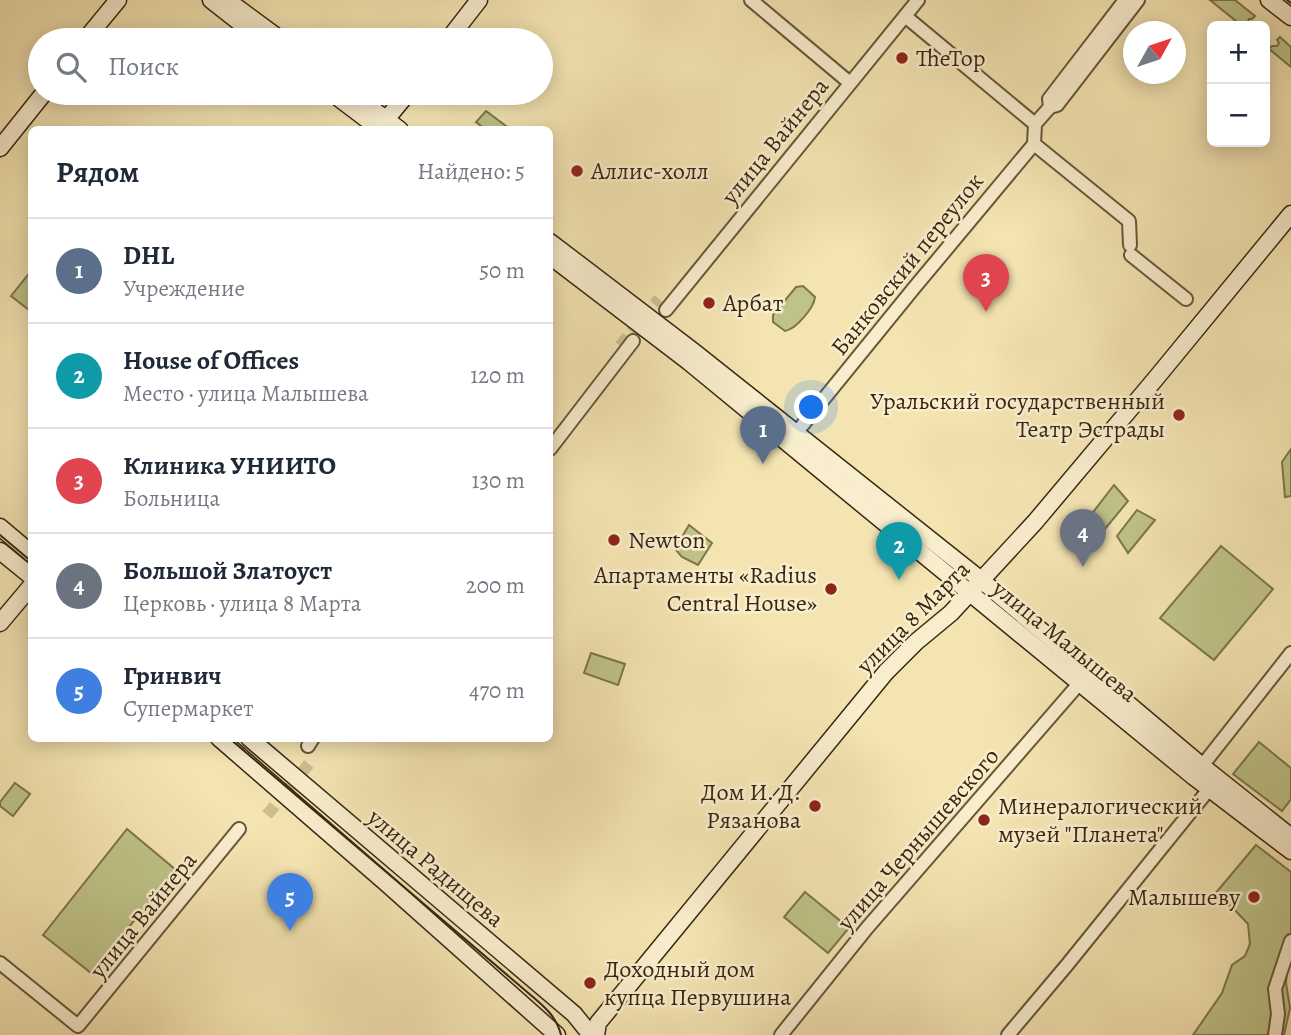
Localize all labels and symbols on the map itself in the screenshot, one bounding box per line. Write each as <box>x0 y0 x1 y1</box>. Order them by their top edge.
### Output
north arrow <box>1123 21 1186 84</box>
place label: TheTop <box>916 42 985 74</box>
marker: TheTop <box>894 50 910 66</box>
street label: улица Вайнера <box>713 71 836 212</box>
place label: Аллис-холл <box>590 155 709 187</box>
marker: Аллис-холл <box>569 163 585 179</box>
street label: Банковский переулок <box>823 166 991 362</box>
pin: 3 <box>963 254 1009 312</box>
place label: Арбат <box>722 287 784 319</box>
marker: Арбат <box>701 295 717 311</box>
place label: Уральский государственный Театр Эстрады <box>870 385 1165 445</box>
your location <box>794 390 828 424</box>
pin: 1 <box>740 406 786 464</box>
marker: Уральский государственный Театр Эстрады <box>1171 407 1187 423</box>
pin: 4 <box>1060 509 1106 567</box>
pin: 2 <box>876 522 922 580</box>
place label: Newton <box>628 524 705 556</box>
marker: Newton <box>606 532 622 548</box>
street label: улица 8 Марта <box>849 553 977 681</box>
place label: Апартаменты «Radius Central House» <box>593 559 817 619</box>
street label: улица Малышева <box>985 572 1144 709</box>
marker: Апартаменты «Radius Central House» <box>823 581 839 597</box>
street label: улица Чернышевского <box>829 741 1006 938</box>
place label: Дом И. Д. Рязанова <box>701 776 801 836</box>
place label: Минералогический музей "Планета" <box>998 790 1202 850</box>
marker: Дом И. Д. Рязанова <box>807 798 823 814</box>
street label: улица Радищева <box>360 801 511 935</box>
marker: Минералогический музей "Планета" <box>976 812 992 828</box>
street label: улица Вайнера <box>81 845 204 986</box>
pin: 5 <box>267 873 313 931</box>
place label: Малышеву <box>1128 881 1240 913</box>
marker: Малышеву <box>1246 889 1262 905</box>
place label: Доходный дом купца Первушина <box>604 953 791 1013</box>
marker: Доходный дом купца Первушина <box>582 975 598 991</box>

